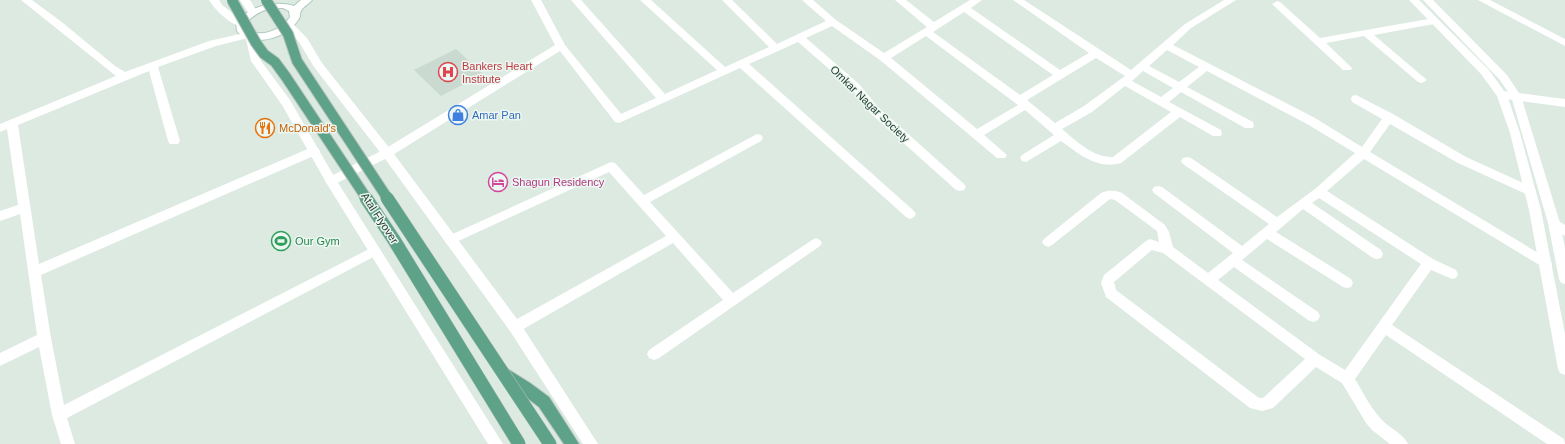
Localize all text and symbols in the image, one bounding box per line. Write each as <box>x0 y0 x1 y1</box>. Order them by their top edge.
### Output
place label: Bankers Heart Institute <box>462 60 532 85</box>
hospital icon: Bankers Heart Institute <box>437 61 459 83</box>
street label: Omkar Nagar Society <box>828 63 912 145</box>
shop icon: Amar Pan <box>447 104 469 126</box>
place label: Amar Pan <box>472 109 521 121</box>
restaurant icon: McDonald's <box>254 117 276 139</box>
place label: McDonald's <box>279 122 337 134</box>
hotel icon: Shagun Residency <box>487 171 509 193</box>
place label: Shagun Residency <box>512 176 605 188</box>
street label: Atal Flyover <box>359 190 401 246</box>
sports icon: Our Gym <box>270 230 292 252</box>
place label: Our Gym <box>295 235 340 247</box>

